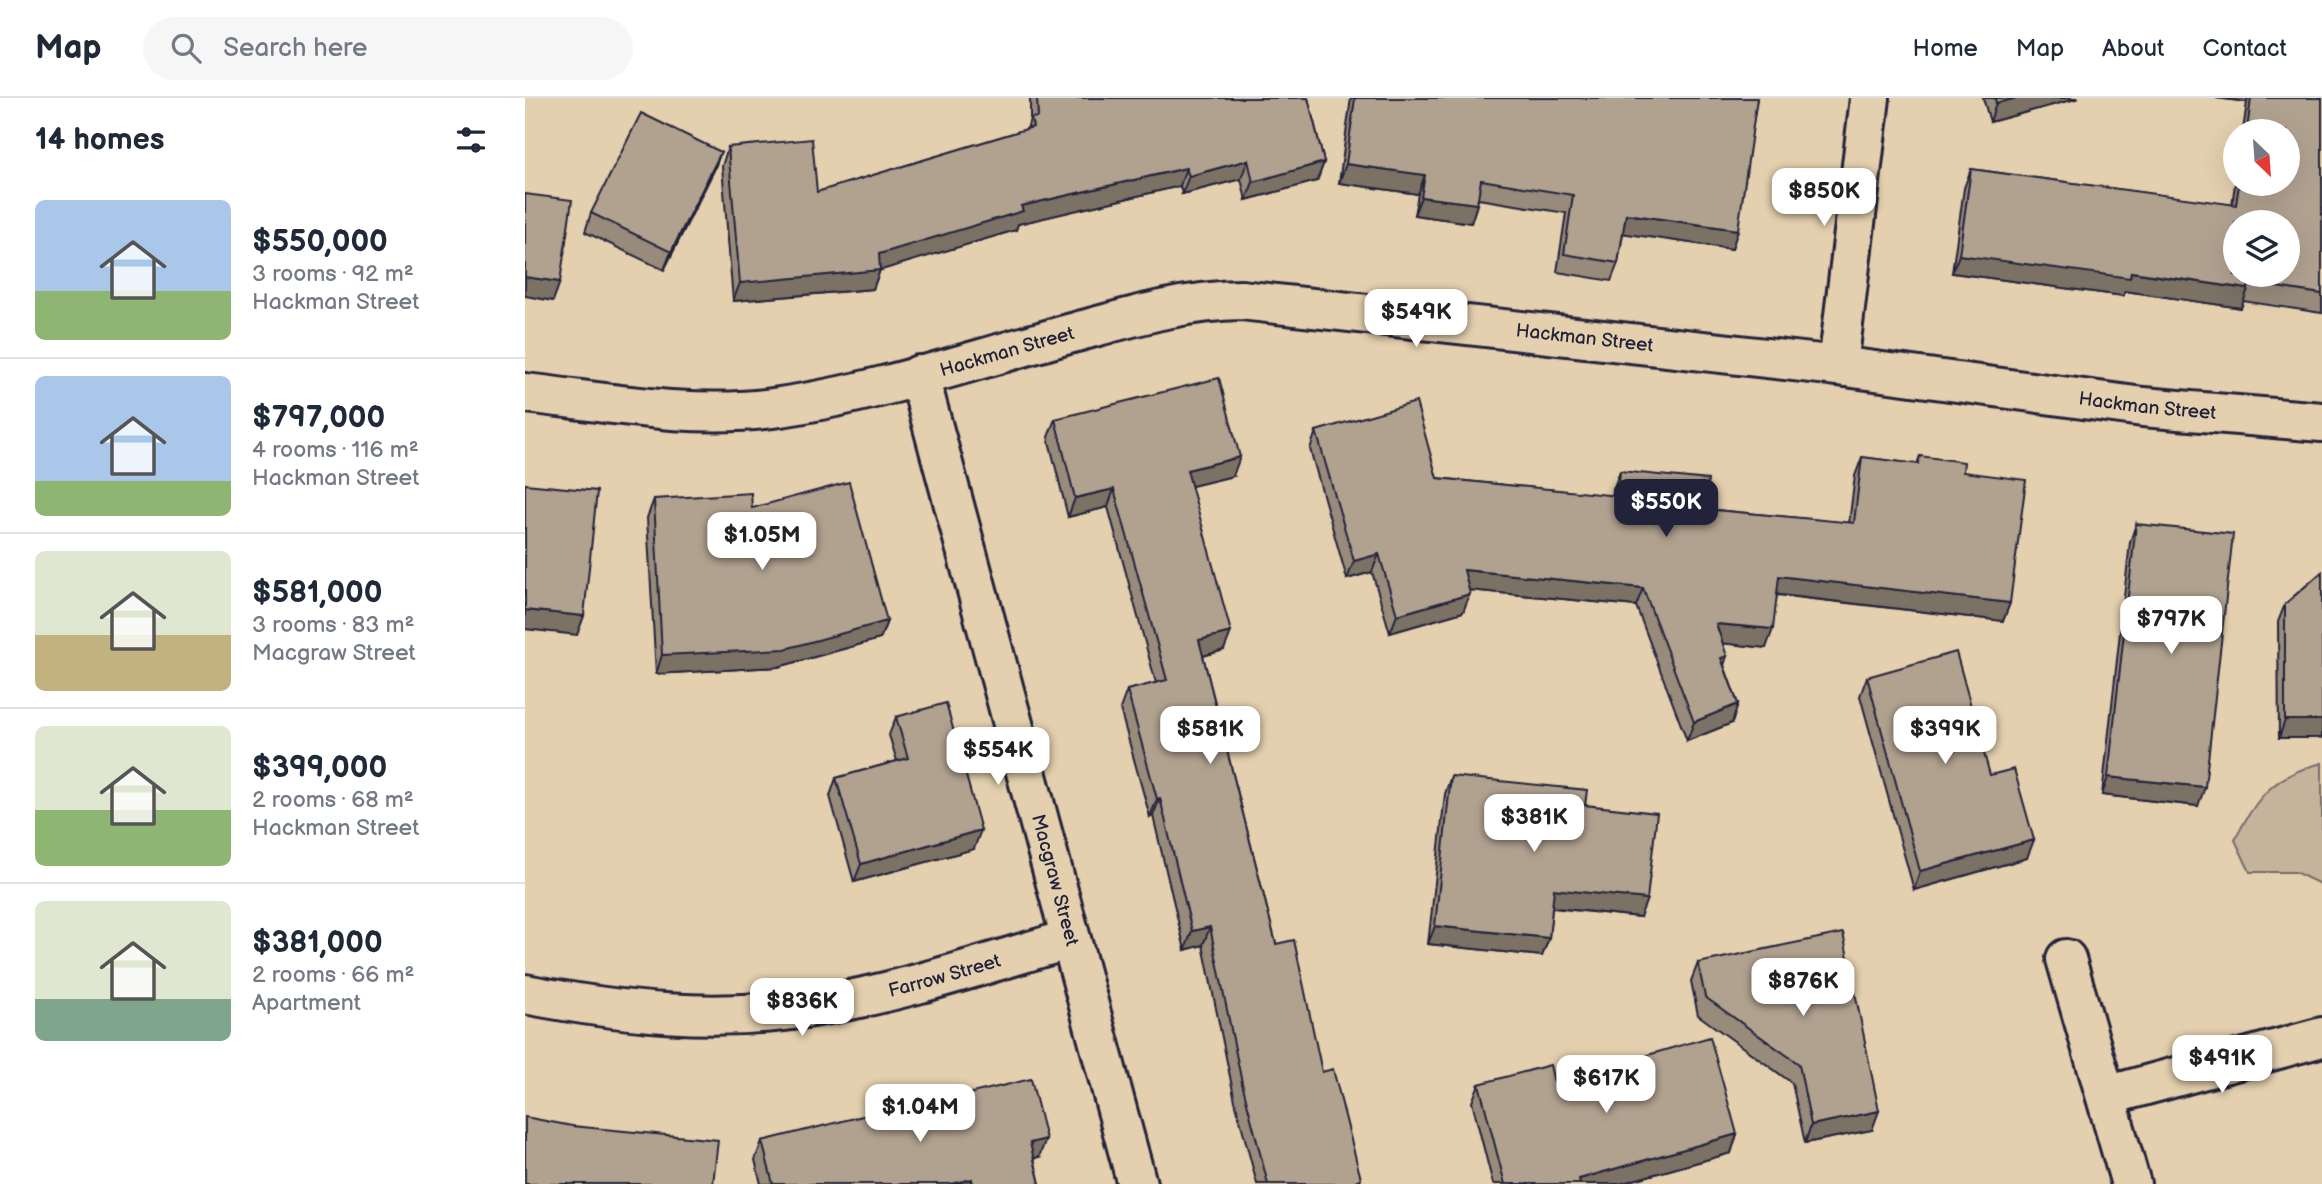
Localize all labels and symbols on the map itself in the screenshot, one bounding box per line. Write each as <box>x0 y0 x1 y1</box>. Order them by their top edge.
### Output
north arrow <box>2223 119 2299 196</box>
pin: $850K <box>1775 169 1873 228</box>
pin: $549K <box>1367 289 1465 349</box>
street label: Hackman Street <box>1515 319 1655 357</box>
street label: Hackman Street <box>937 322 1077 382</box>
street label: Hackman Street <box>2077 387 2217 425</box>
pin: $550K <box>1617 480 1715 539</box>
pin: $1.05M <box>705 512 819 572</box>
pin: $797K <box>2122 596 2220 656</box>
pin: $581K <box>1161 706 1259 766</box>
pin: $399K <box>1896 706 1994 766</box>
pin: $554K <box>949 728 1047 787</box>
pin: $381K <box>1485 794 1583 854</box>
street label: Macgraw Street <box>1026 812 1084 948</box>
street label: Farrow Street <box>886 949 1003 1002</box>
pin: $876K <box>1754 958 1852 1018</box>
pin: $836K <box>753 978 851 1038</box>
pin: $491K <box>2173 1035 2271 1095</box>
pin: $617K <box>1557 1056 1655 1115</box>
pin: $1.04M <box>863 1084 977 1144</box>

